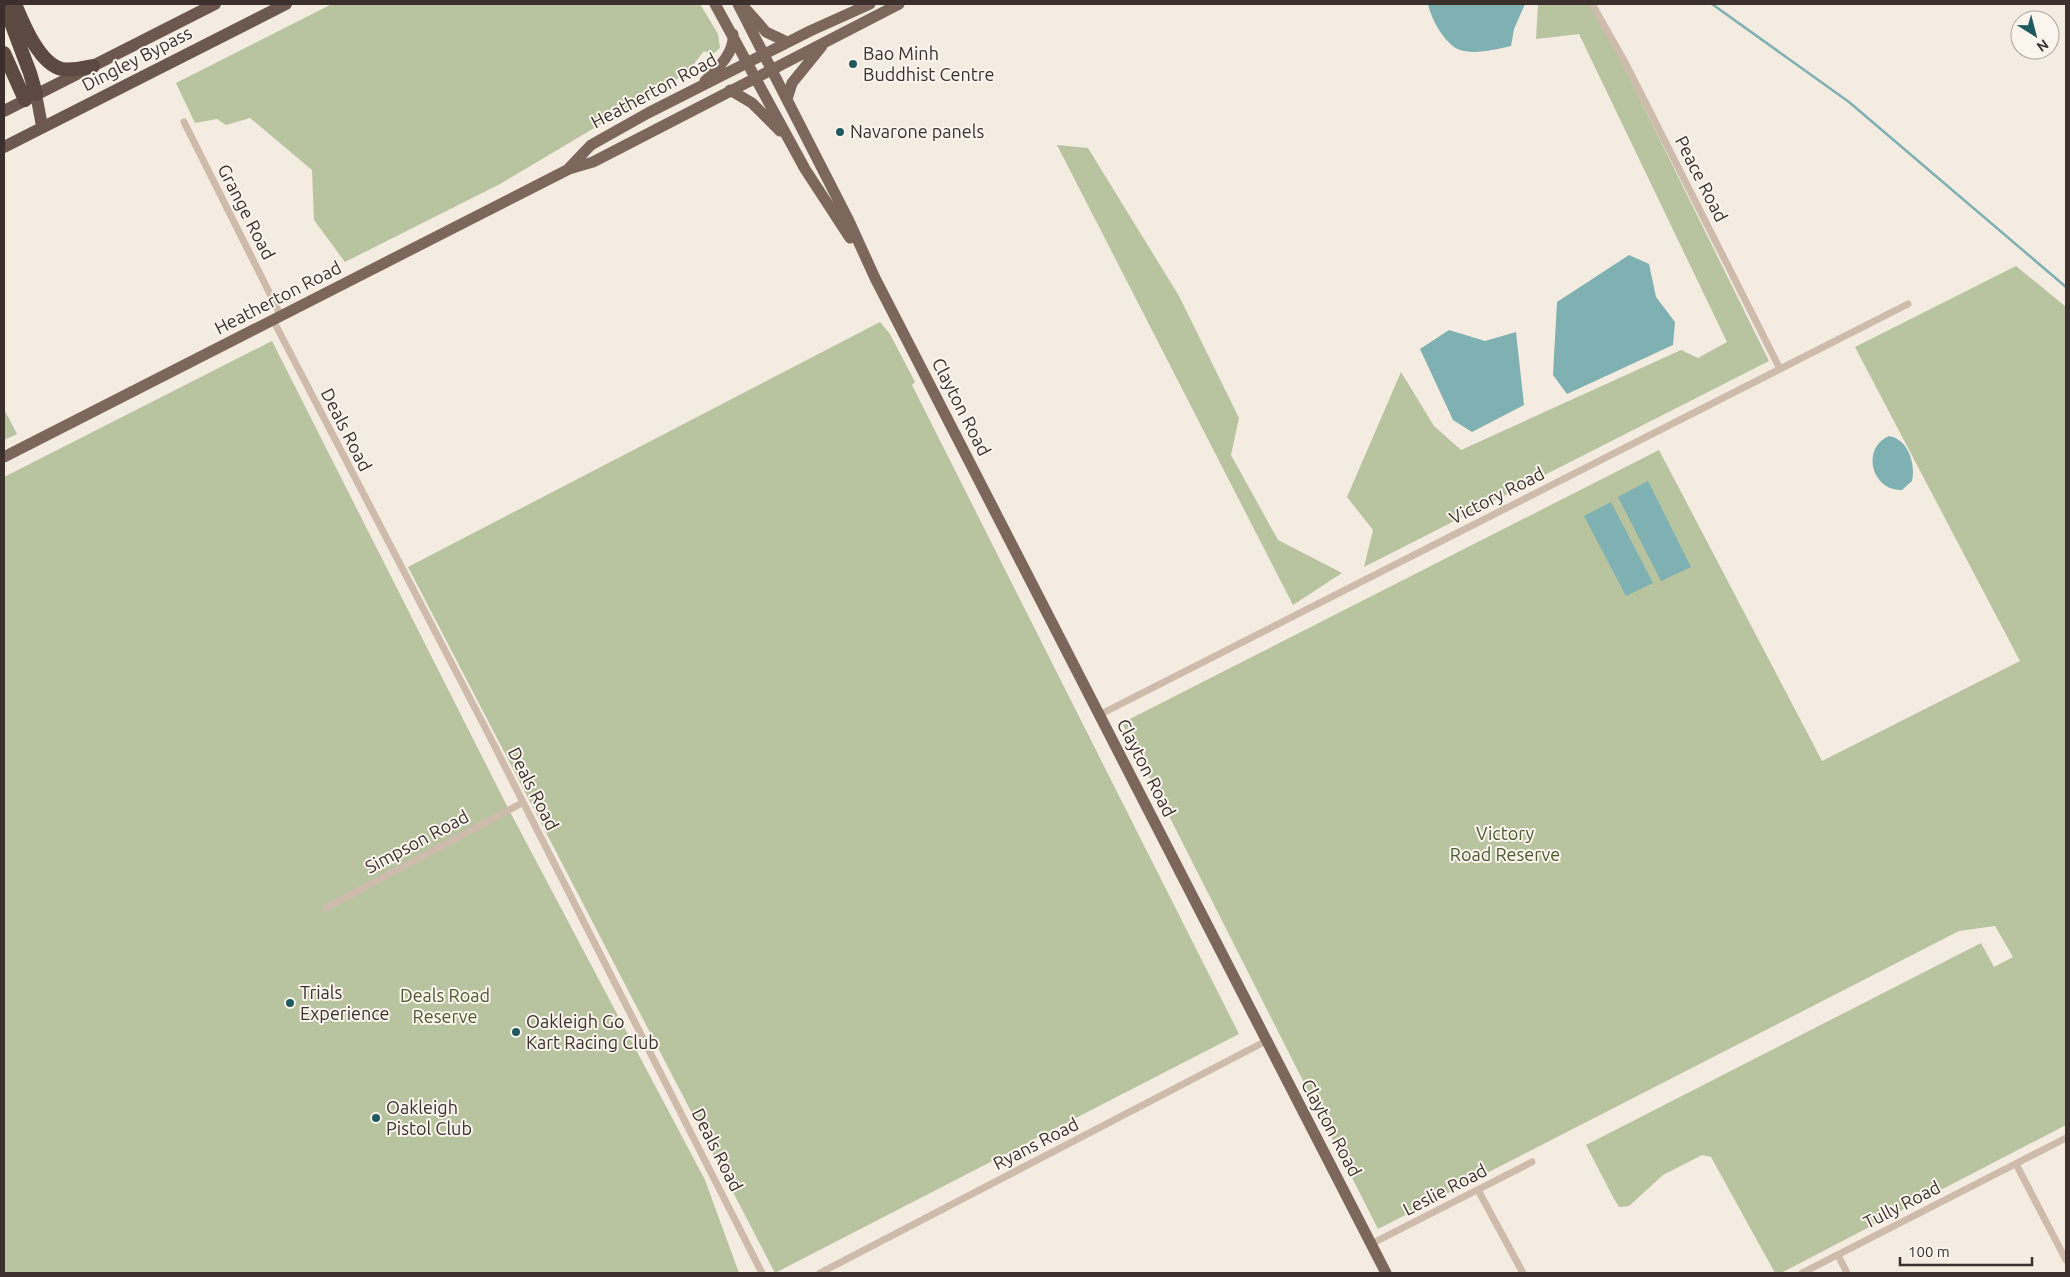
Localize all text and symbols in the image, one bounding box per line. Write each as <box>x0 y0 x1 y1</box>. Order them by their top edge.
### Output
north arrow <box>2010 10 2060 60</box>
street label: Dingley Bypass <box>78 22 195 94</box>
text: N <box>2034 36 2052 55</box>
place label: Bao Minh Buddhist Centre <box>863 43 994 84</box>
street label: Heatherton Road <box>587 49 720 132</box>
marker: Bao Minh Buddhist Centre <box>847 58 859 70</box>
place label: Navarone panels <box>850 121 984 141</box>
marker: Navarone panels <box>834 126 846 138</box>
street label: Peace Road <box>1672 132 1732 225</box>
street label: Grange Road <box>214 161 279 262</box>
street label: Heatherton Road <box>211 257 344 338</box>
street label: Clayton Road <box>929 354 995 459</box>
street label: Deals Road <box>318 385 376 474</box>
street label: Victory Road <box>1446 463 1547 528</box>
street label: Clayton Road <box>1114 715 1180 820</box>
street label: Deals Road <box>505 744 563 833</box>
street label: Simpson Road <box>361 806 472 877</box>
park label: Victory Road Reserve <box>1450 823 1560 864</box>
place label: Trials Experience <box>300 982 390 1023</box>
park label: Deals Road Reserve <box>400 985 490 1026</box>
marker: Trials Experience <box>284 997 296 1009</box>
place label: Oakleigh Go Kart Racing Club <box>526 1011 659 1052</box>
marker: Oakleigh Go Kart Racing Club <box>510 1026 522 1038</box>
street label: Clayton Road <box>1298 1076 1366 1180</box>
place label: Oakleigh Pistol Club <box>386 1097 472 1138</box>
street label: Deals Road <box>689 1105 747 1194</box>
marker: Oakleigh Pistol Club <box>370 1112 382 1124</box>
street label: Ryans Road <box>990 1113 1081 1173</box>
street label: Leslie Road <box>1399 1159 1490 1219</box>
street label: Tully Road <box>1860 1176 1943 1232</box>
scale bar <box>1900 1234 2032 1266</box>
text: 100 m <box>1908 1243 1950 1260</box>

